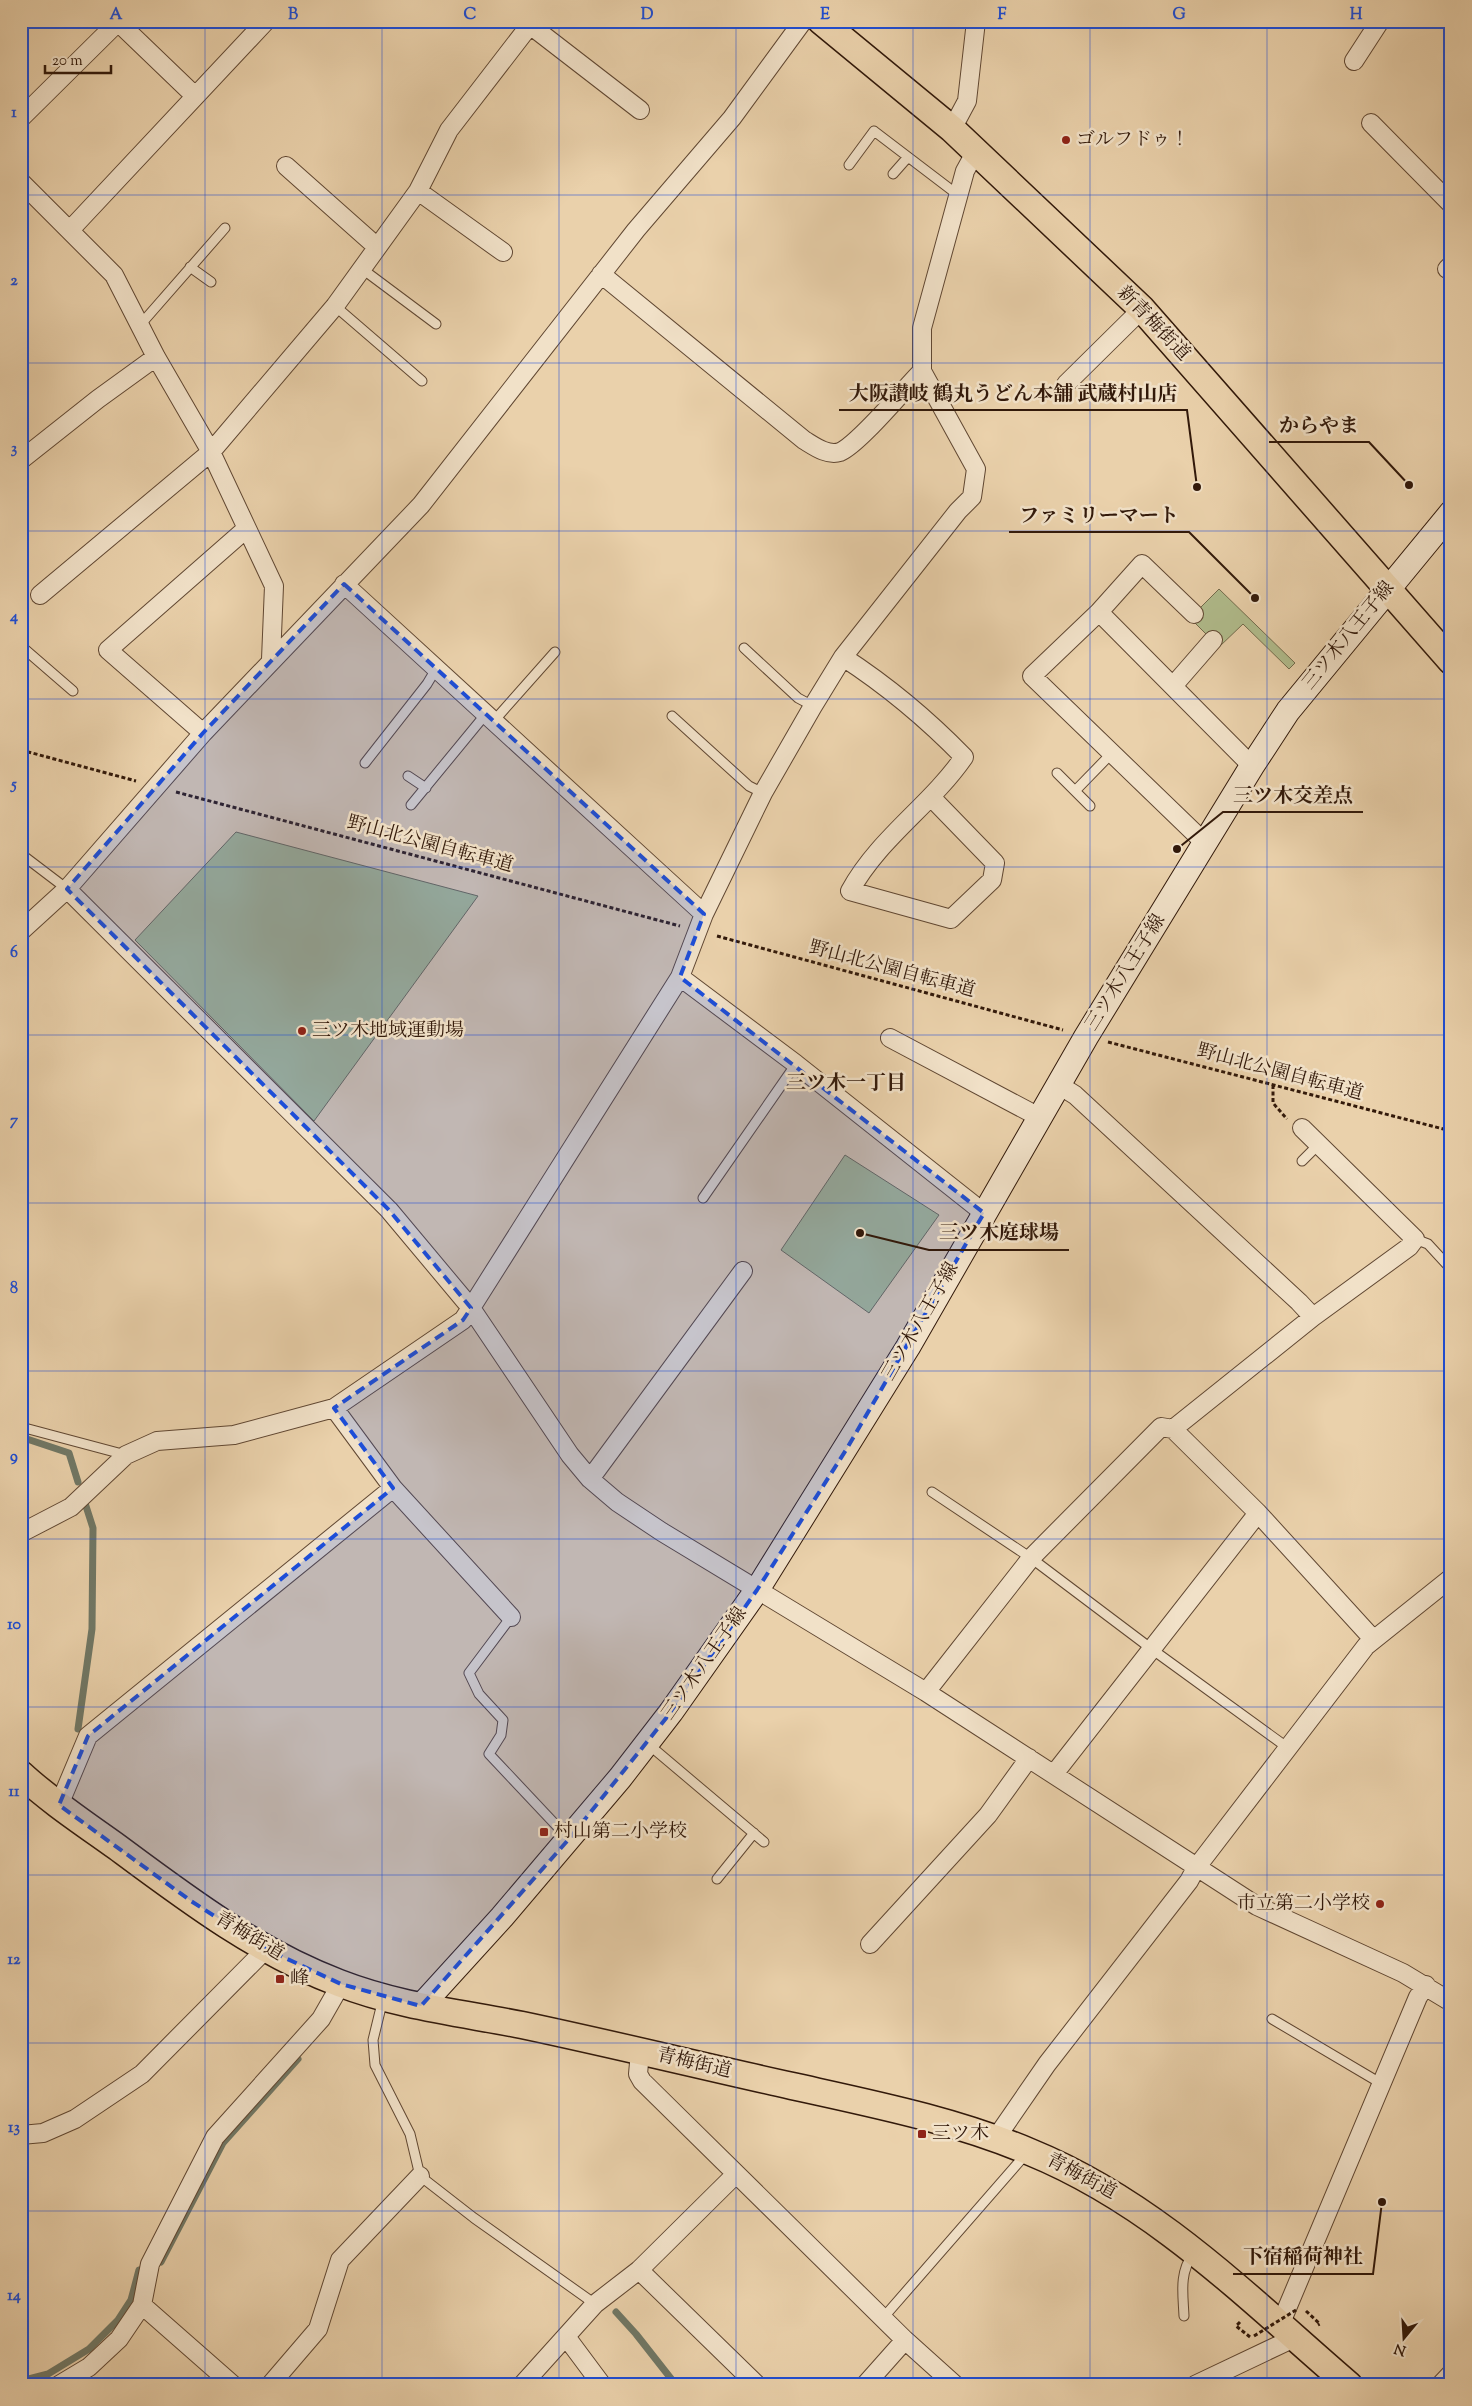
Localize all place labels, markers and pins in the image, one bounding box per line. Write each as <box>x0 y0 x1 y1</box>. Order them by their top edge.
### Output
place label: ゴルフドゥ！ <box>1076 127 1190 154</box>
marker: ゴルフドゥ！ <box>1060 134 1072 146</box>
callout: 大阪讃岐 鶴丸うどん本舗 武蔵村山店 <box>839 375 1187 410</box>
callout: からやま <box>1269 407 1369 442</box>
callout: ファミリーマート <box>1009 497 1189 532</box>
callout: 三ツ木交差点 <box>1223 777 1363 812</box>
place label: 三ツ木地域運動場 <box>312 1018 464 1045</box>
marker: 三ツ木地域運動場 <box>296 1025 308 1037</box>
callout: 三ツ木庭球場 <box>929 1215 1069 1250</box>
place label: 村山第二小学校 <box>554 1819 687 1846</box>
marker: 村山第二小学校 <box>538 1826 550 1838</box>
place label: 市立第二小学校 <box>1237 1891 1370 1918</box>
marker: 市立第二小学校 <box>1374 1898 1386 1910</box>
place label: 峰 <box>290 1966 309 1993</box>
marker: 峰 <box>274 1973 286 1985</box>
place label: 三ツ木 <box>932 2121 989 2148</box>
marker: 三ツ木 <box>916 2128 928 2140</box>
callout: 下宿稲荷神社 <box>1233 2239 1373 2274</box>

